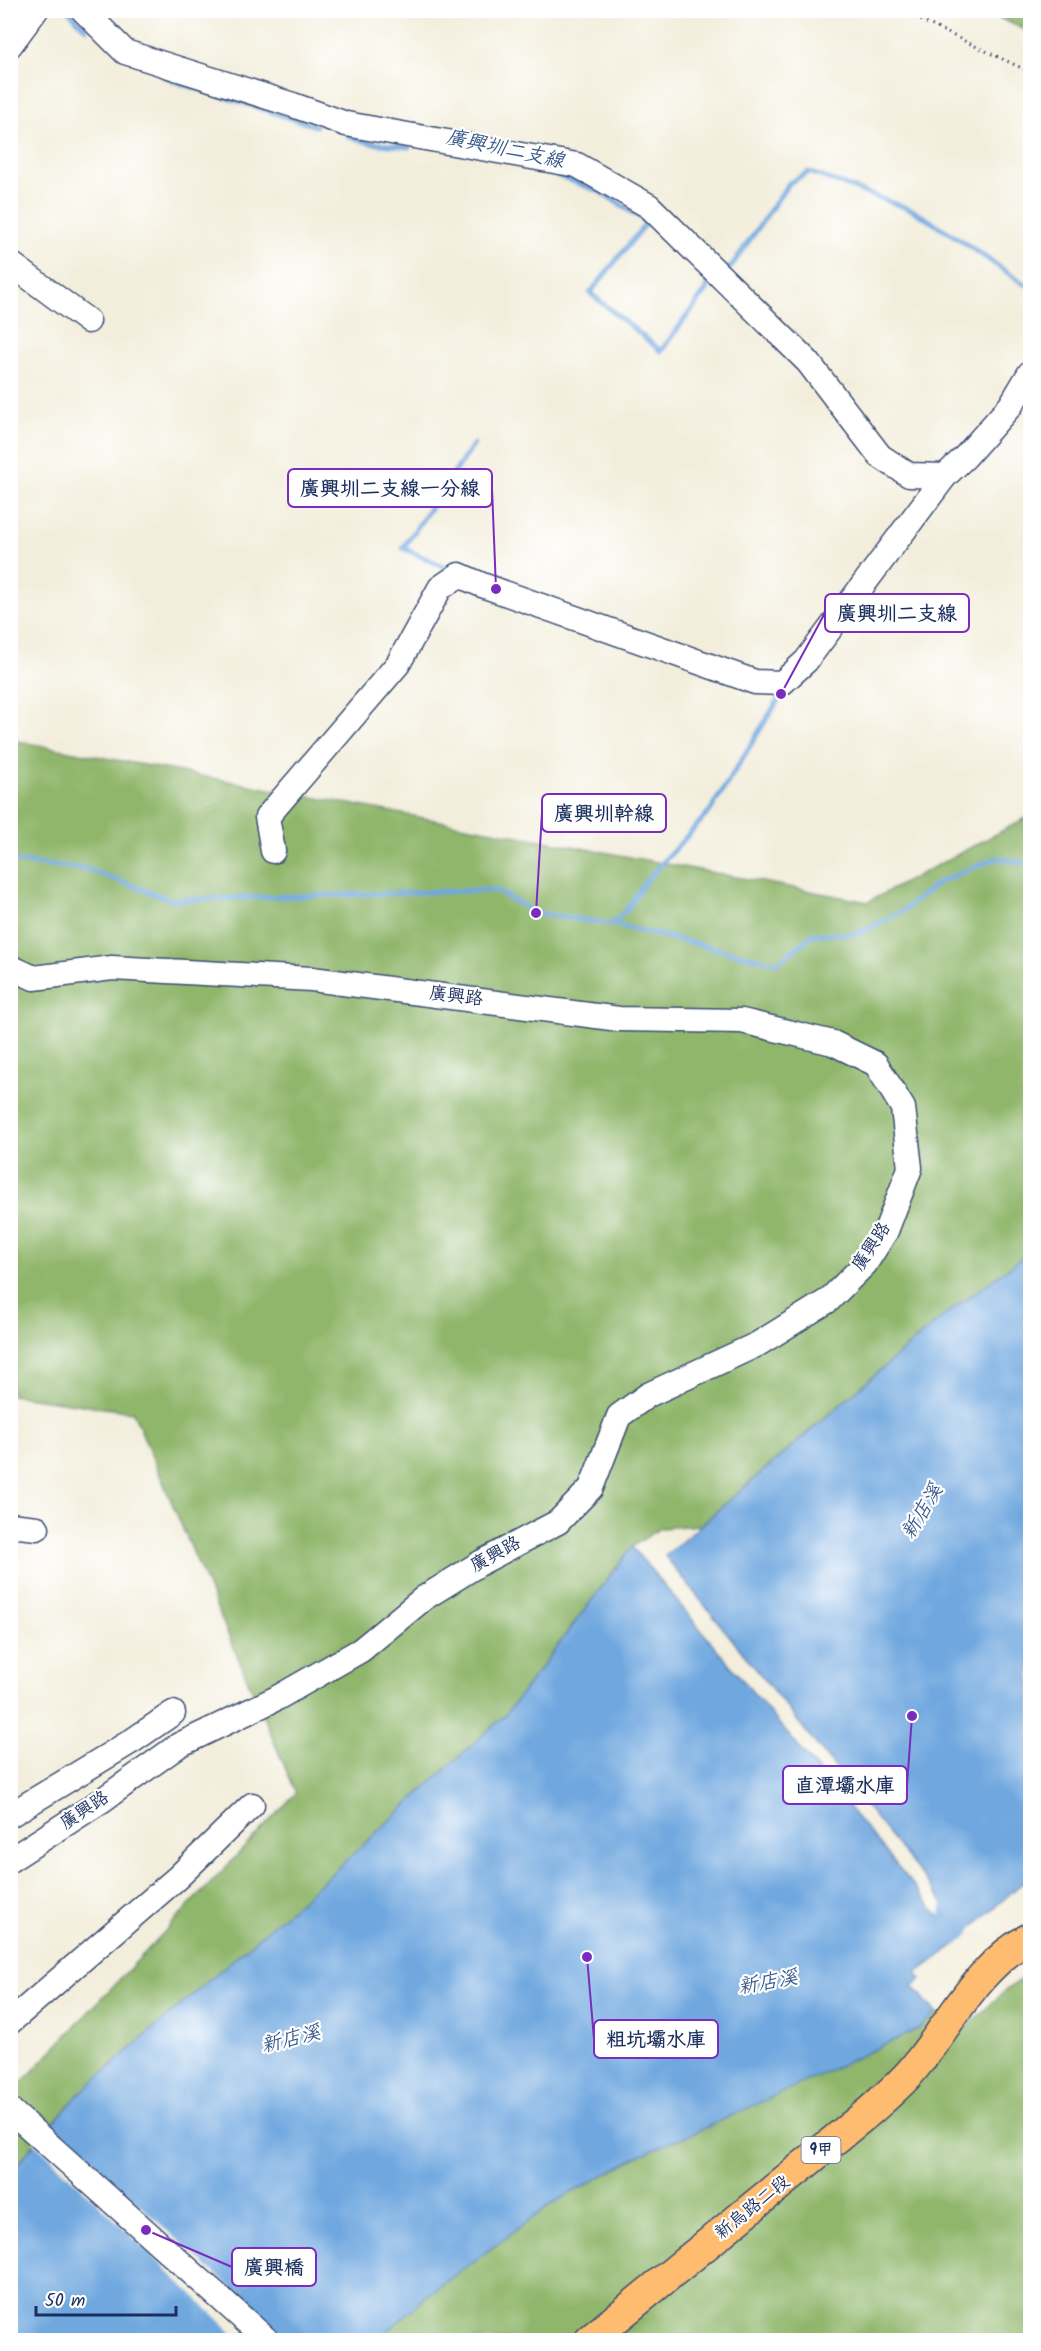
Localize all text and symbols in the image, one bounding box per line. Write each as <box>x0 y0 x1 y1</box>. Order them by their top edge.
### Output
water label: 廣興圳二支線 <box>443 122 568 178</box>
callout: 廣興圳二支線一分線 <box>288 469 492 507</box>
text: 廣興圳二支線一分線 <box>300 474 480 506</box>
callout: 廣興圳二支線 <box>825 594 969 632</box>
text: 廣興圳二支線 <box>837 599 957 631</box>
callout: 廣興圳幹線 <box>542 794 666 832</box>
text: 廣興圳幹線 <box>554 799 654 831</box>
street label: 廣興路 <box>427 979 485 1015</box>
street label: 廣興路 <box>845 1216 899 1278</box>
water label: 新店溪 <box>894 1477 953 1546</box>
street label: 廣興路 <box>465 1529 527 1581</box>
callout: 直潭壩水庫 <box>783 1766 907 1804</box>
text: 直潭壩水庫 <box>795 1771 895 1803</box>
street label: 廣興路 <box>55 1784 115 1838</box>
water label: 新店溪 <box>736 1962 801 2004</box>
water label: 新店溪 <box>258 2017 325 2063</box>
callout: 粗坑壩水庫 <box>594 2020 718 2058</box>
text: 粗坑壩水庫 <box>606 2025 706 2057</box>
road number: 9甲 <box>802 2137 840 2163</box>
street label: 新烏路二段 <box>709 2168 797 2248</box>
callout: 廣興橋 <box>232 2248 316 2286</box>
text: 廣興橋 <box>244 2253 304 2285</box>
scale bar <box>36 2279 176 2317</box>
text: 50 m <box>45 2287 85 2316</box>

